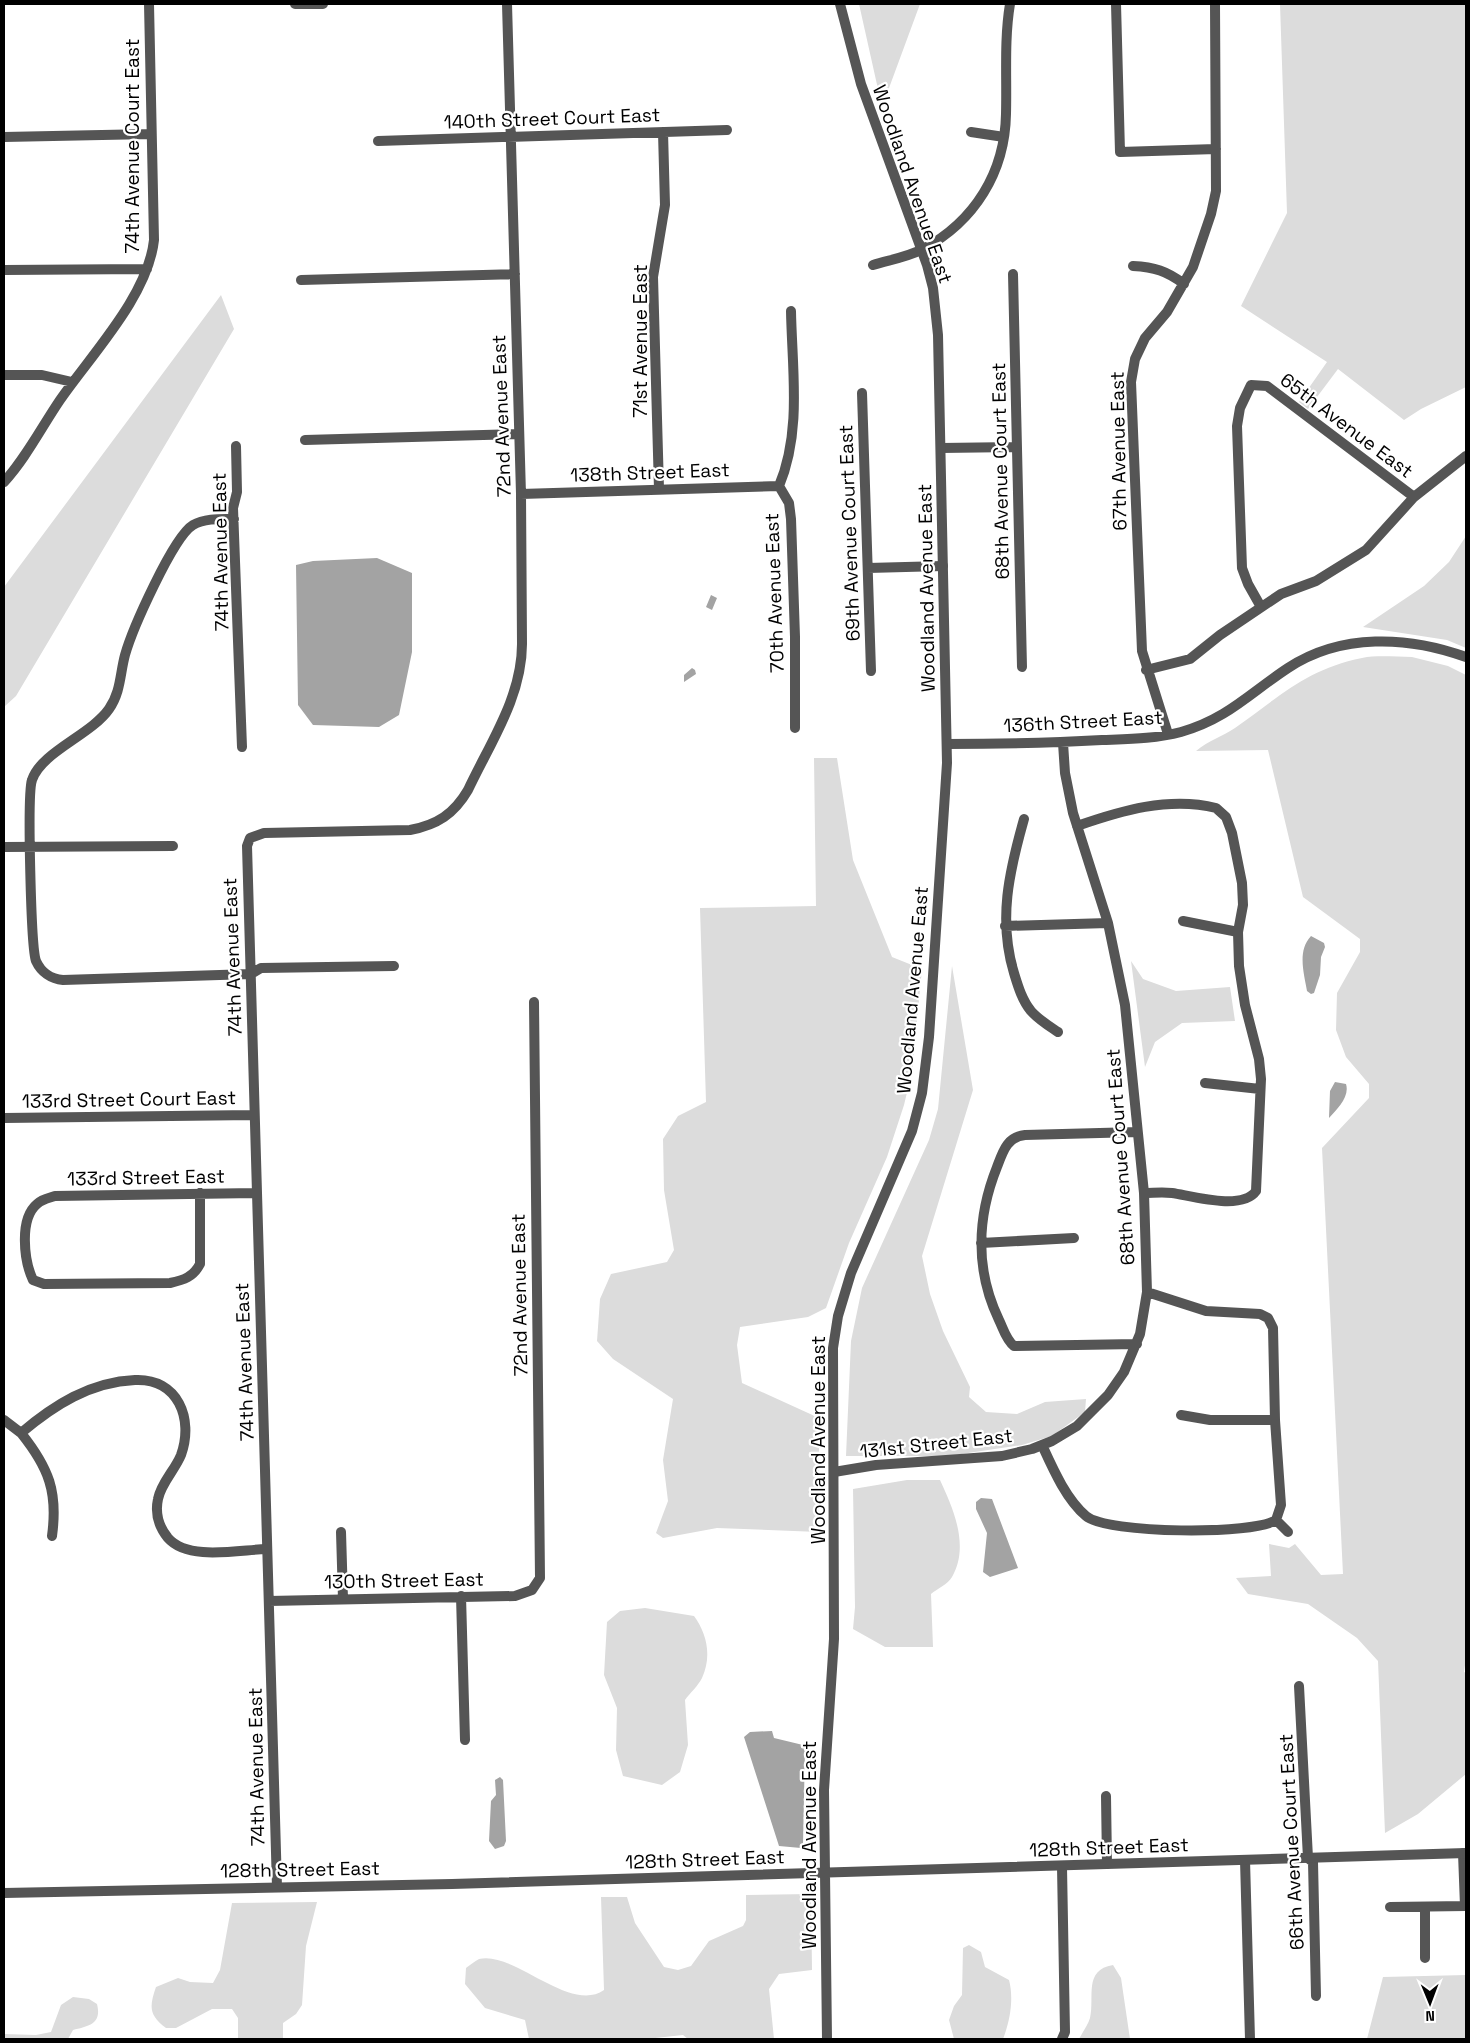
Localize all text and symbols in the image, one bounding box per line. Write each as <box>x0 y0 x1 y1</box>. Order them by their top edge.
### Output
street label: 74th Avenue Court East <box>120 39 145 253</box>
street label: Woodland Avenue East <box>867 82 958 287</box>
street label: 140th Street Court East <box>443 102 661 135</box>
street label: 71st Avenue East <box>628 264 653 418</box>
street label: 72nd Avenue East <box>486 334 517 498</box>
street label: 68th Avenue Court East <box>986 362 1015 580</box>
street label: 65th Avenue East <box>1275 367 1418 484</box>
street label: 67th Avenue East <box>1105 371 1132 531</box>
street label: 69th Avenue Court East <box>833 424 866 642</box>
street label: 138th Street East <box>570 457 730 488</box>
street label: 74th Avenue East <box>207 473 234 631</box>
street label: Woodland Avenue East <box>912 484 941 692</box>
street label: 70th Avenue East <box>759 513 790 673</box>
street label: 136th Street East <box>1003 705 1163 738</box>
street label: 74th Avenue East <box>217 877 248 1037</box>
street label: Woodland Avenue East <box>891 885 934 1095</box>
street label: 68th Avenue Court East <box>1100 1048 1141 1266</box>
street label: 133rd Street Court East <box>22 1085 236 1114</box>
street label: 133rd Street East <box>67 1164 225 1191</box>
street label: 72nd Avenue East <box>506 1213 533 1376</box>
street label: 74th Avenue East <box>229 1282 260 1442</box>
street label: Woodland Avenue East <box>806 1336 831 1544</box>
street label: 131st Street East <box>858 1423 1014 1464</box>
street label: 130th Street East <box>324 1567 484 1594</box>
street label: 74th Avenue East <box>243 1688 270 1846</box>
street label: 66th Avenue Court East <box>1273 1733 1310 1951</box>
street label: Woodland Avenue East <box>797 1741 822 1949</box>
street label: 128th Street East <box>1029 1832 1189 1863</box>
street label: 128th Street East <box>625 1844 785 1875</box>
street label: 128th Street East <box>220 1856 380 1883</box>
north arrow <box>1405 1978 1455 2028</box>
text: N <box>1425 2007 1435 2025</box>

